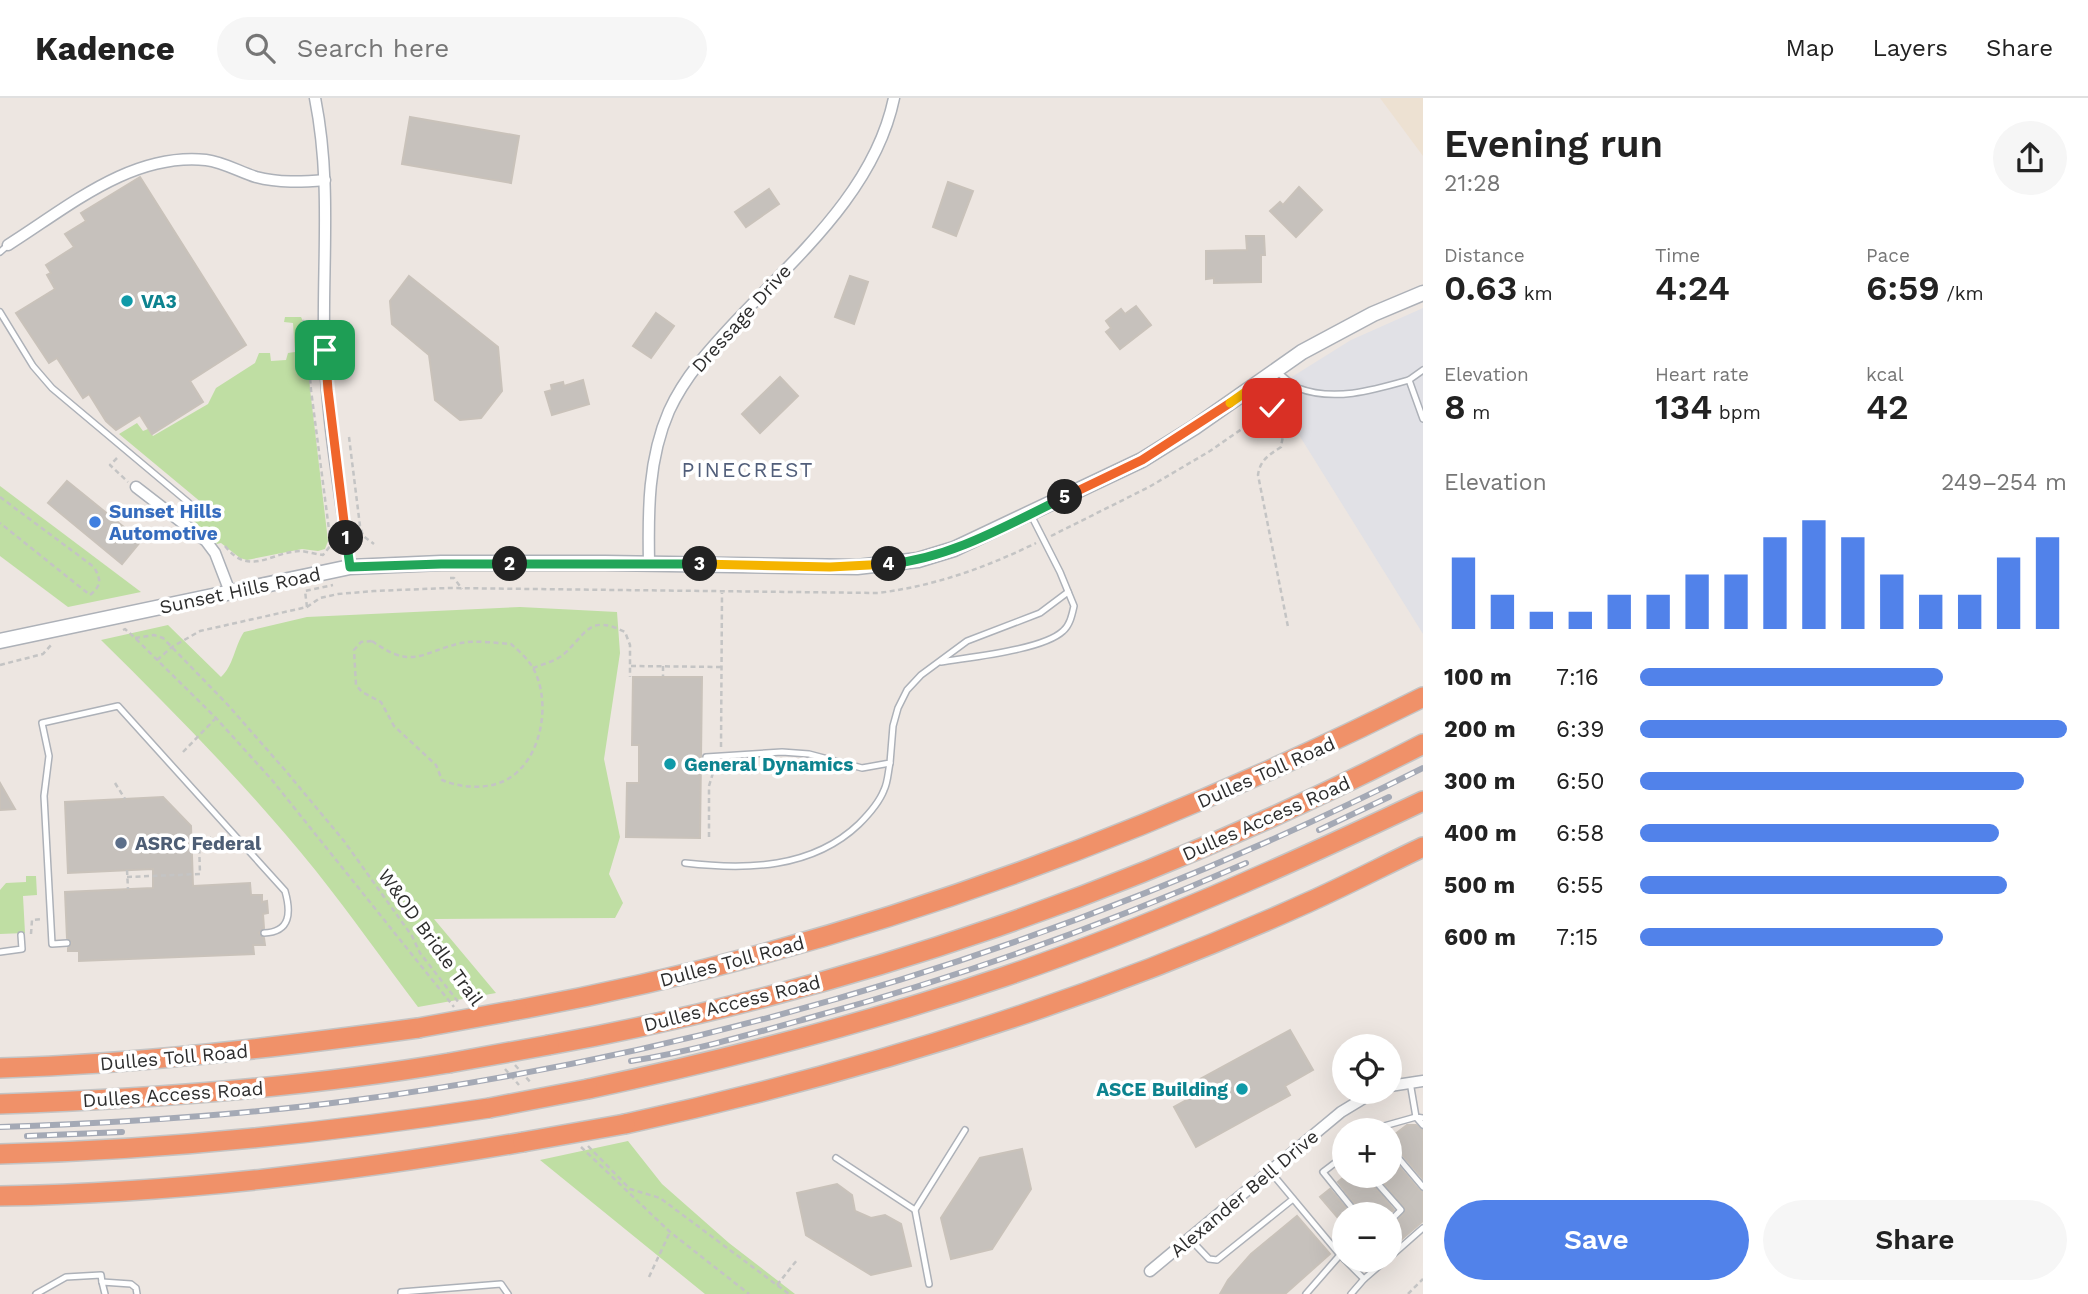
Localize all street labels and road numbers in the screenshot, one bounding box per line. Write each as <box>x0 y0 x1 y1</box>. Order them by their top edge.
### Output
street label: Dressage Drive <box>687 260 796 377</box>
street label: Sunset Hills Road <box>157 562 323 619</box>
street label: Dulles Toll Road <box>1194 732 1339 813</box>
street label: Dulles Access Road <box>1179 771 1354 866</box>
street label: W&OD Bridle Trail <box>373 864 488 1010</box>
street label: Dulles Toll Road <box>657 931 807 992</box>
street label: Dulles Access Road <box>641 970 823 1037</box>
street label: Dulles Toll Road <box>99 1040 249 1075</box>
street label: Dulles Access Road <box>82 1077 264 1112</box>
street label: Alexander Bell Drive <box>1166 1125 1323 1262</box>

